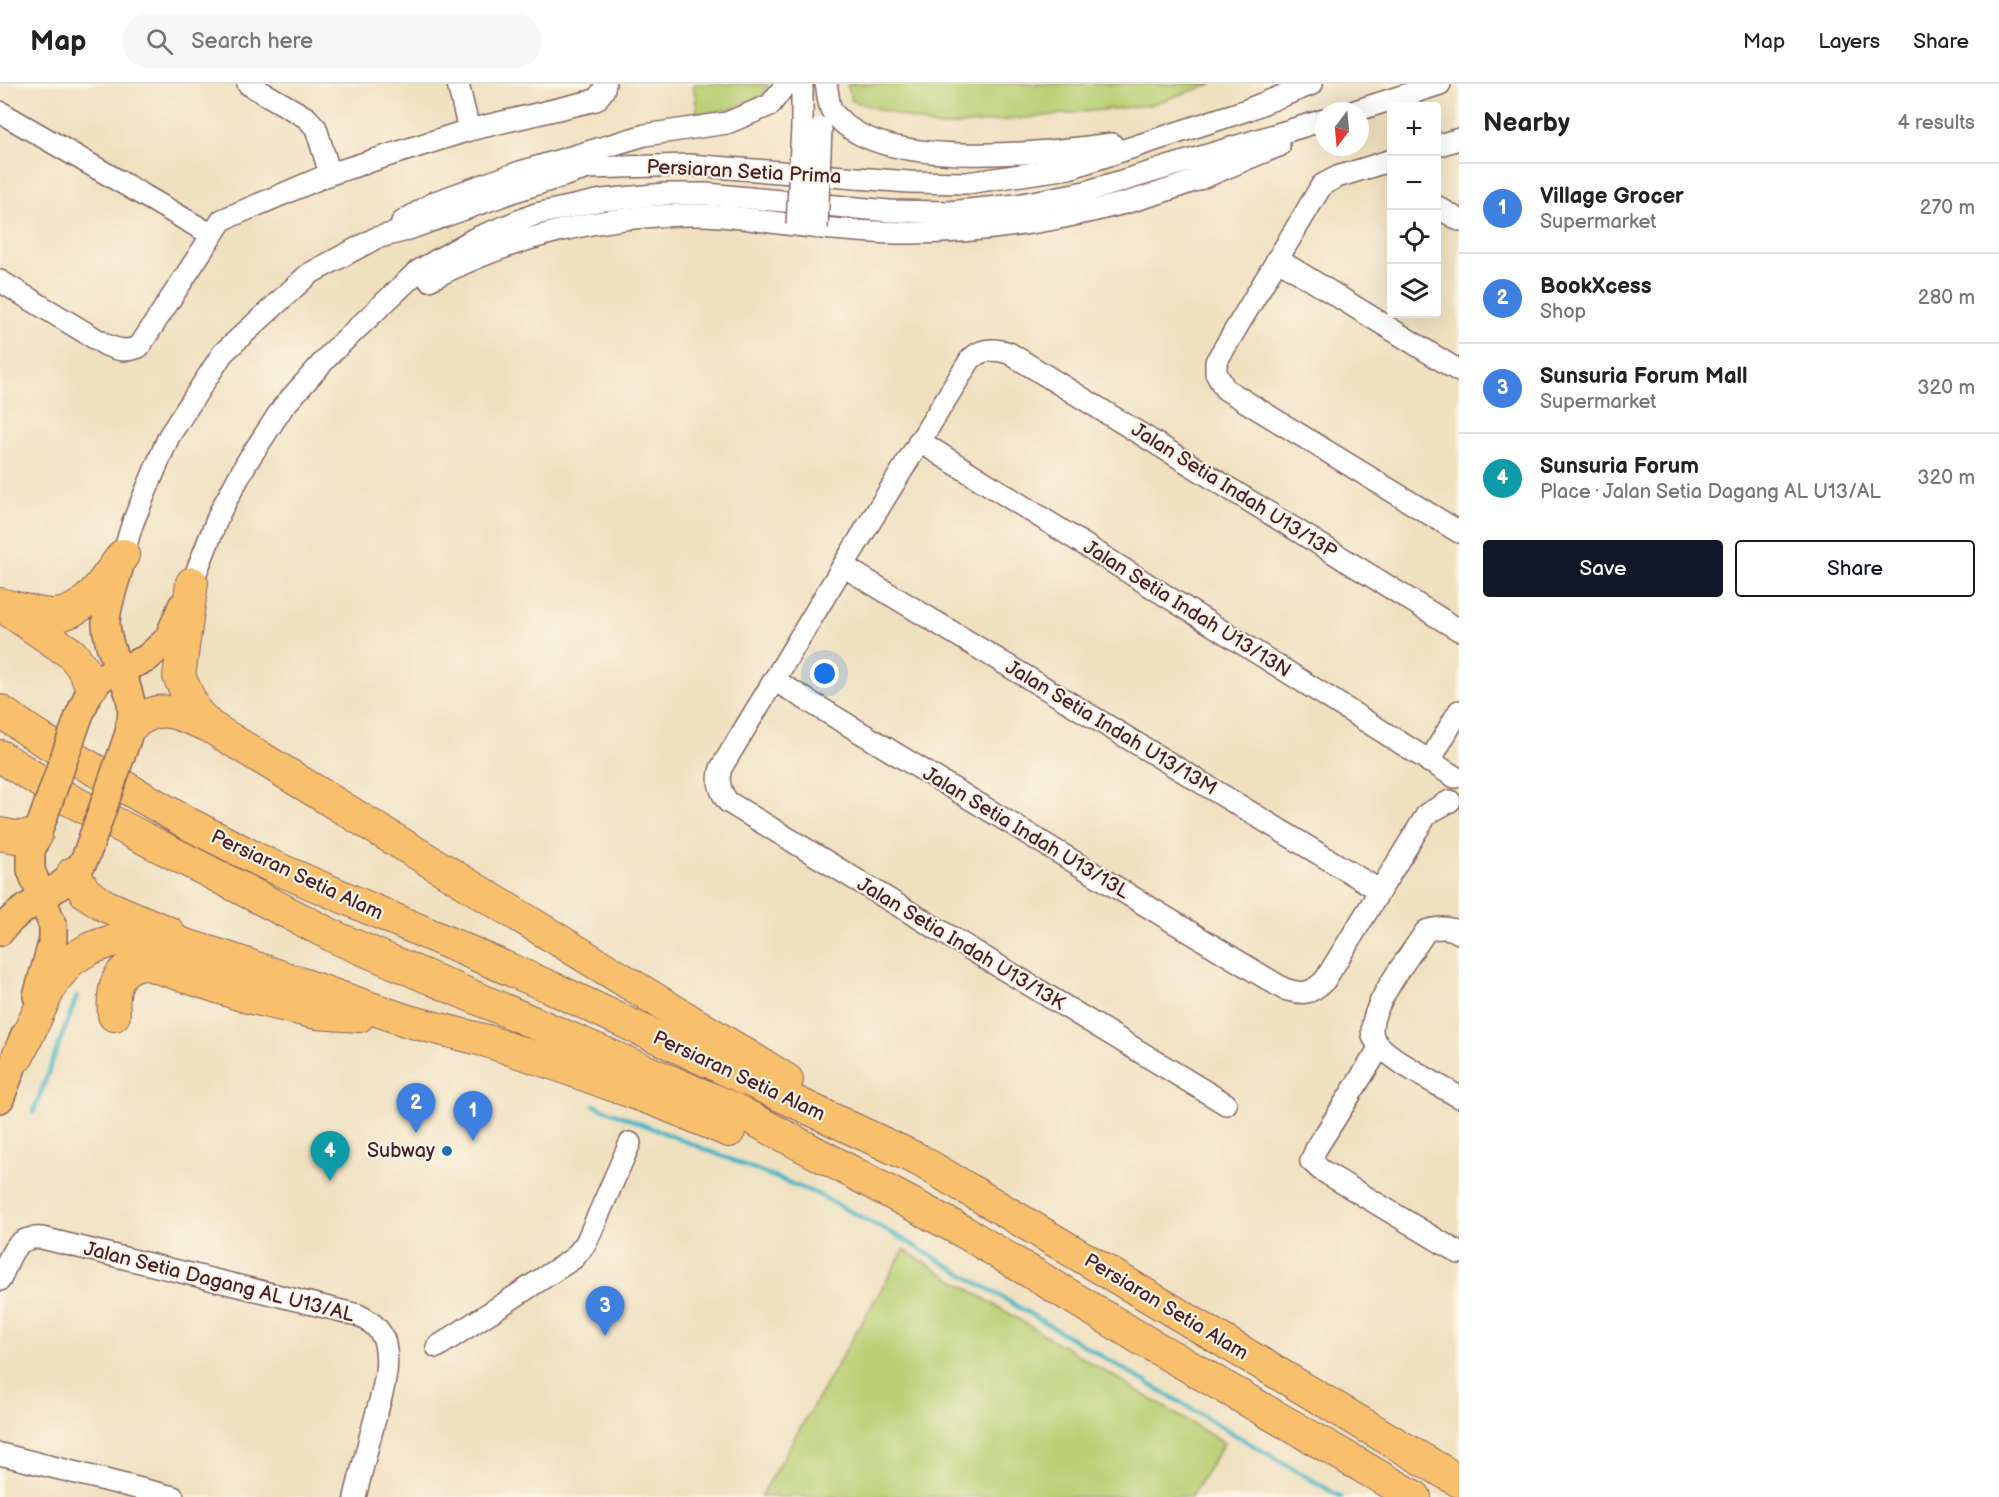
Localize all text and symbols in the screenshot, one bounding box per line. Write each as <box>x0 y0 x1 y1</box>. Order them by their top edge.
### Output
search box <box>122 14 542 68</box>
text: Map <box>30 25 86 58</box>
icon: search <box>143 25 176 58</box>
text: Search here <box>191 28 313 55</box>
text: Map <box>1743 29 1785 54</box>
text: Layers <box>1818 29 1880 54</box>
text: Share <box>1913 29 1969 54</box>
north arrow <box>1315 102 1369 156</box>
map controls <box>1387 102 1441 318</box>
button: + <box>1387 102 1441 156</box>
text: Nearby <box>1483 108 1570 139</box>
text: 4 results <box>1897 111 1975 135</box>
street label: Persiaran Setia Prima <box>646 155 842 189</box>
button: − <box>1387 156 1441 210</box>
text: Village Grocer <box>1540 183 1684 210</box>
text: 1 <box>1498 196 1507 220</box>
text: 270 m <box>1920 196 1975 220</box>
button: locate <box>1387 210 1441 264</box>
text: Supermarket <box>1540 210 1656 234</box>
button: layers <box>1387 264 1441 318</box>
text: BookXcess <box>1540 273 1652 300</box>
text: 2 <box>1497 286 1508 310</box>
text: 280 m <box>1918 286 1975 310</box>
text: Shop <box>1540 300 1586 324</box>
text: Sunsuria Forum Mall <box>1540 363 1748 390</box>
text: 3 <box>1497 376 1508 400</box>
text: 320 m <box>1917 376 1975 400</box>
text: Supermarket <box>1540 390 1656 414</box>
street label: Jalan Setia Indah U13/13P <box>1127 418 1342 564</box>
text: Sunsuria Forum <box>1540 453 1699 480</box>
text: 4 <box>1497 466 1508 490</box>
text: 320 m <box>1917 466 1975 490</box>
text: Place · Jalan Setia Dagang AL U13/AL <box>1540 480 1881 504</box>
street label: Jalan Setia Indah U13/13N <box>1079 535 1295 683</box>
button: Save <box>1483 540 1723 597</box>
button: Share <box>1735 540 1975 597</box>
street label: Jalan Setia Indah U13/13M <box>1001 655 1221 801</box>
your location <box>810 659 839 688</box>
street label: Jalan Setia Indah U13/13L <box>918 762 1134 905</box>
street label: Persiaran Setia Alam <box>207 825 387 925</box>
street label: Jalan Setia Indah U13/13K <box>853 872 1069 1016</box>
street label: Persiaran Setia Alam <box>649 1026 829 1126</box>
pin: 2 <box>396 1084 436 1133</box>
pin: 1 <box>454 1092 492 1141</box>
pin: 4 <box>310 1132 350 1181</box>
place label: Subway <box>367 1139 435 1163</box>
marker: Subway <box>440 1144 454 1158</box>
street label: Jalan Setia Dagang AL U13/AL <box>81 1237 357 1327</box>
street label: Persiaran Setia Alam <box>1080 1249 1252 1365</box>
pin: 3 <box>586 1286 624 1336</box>

